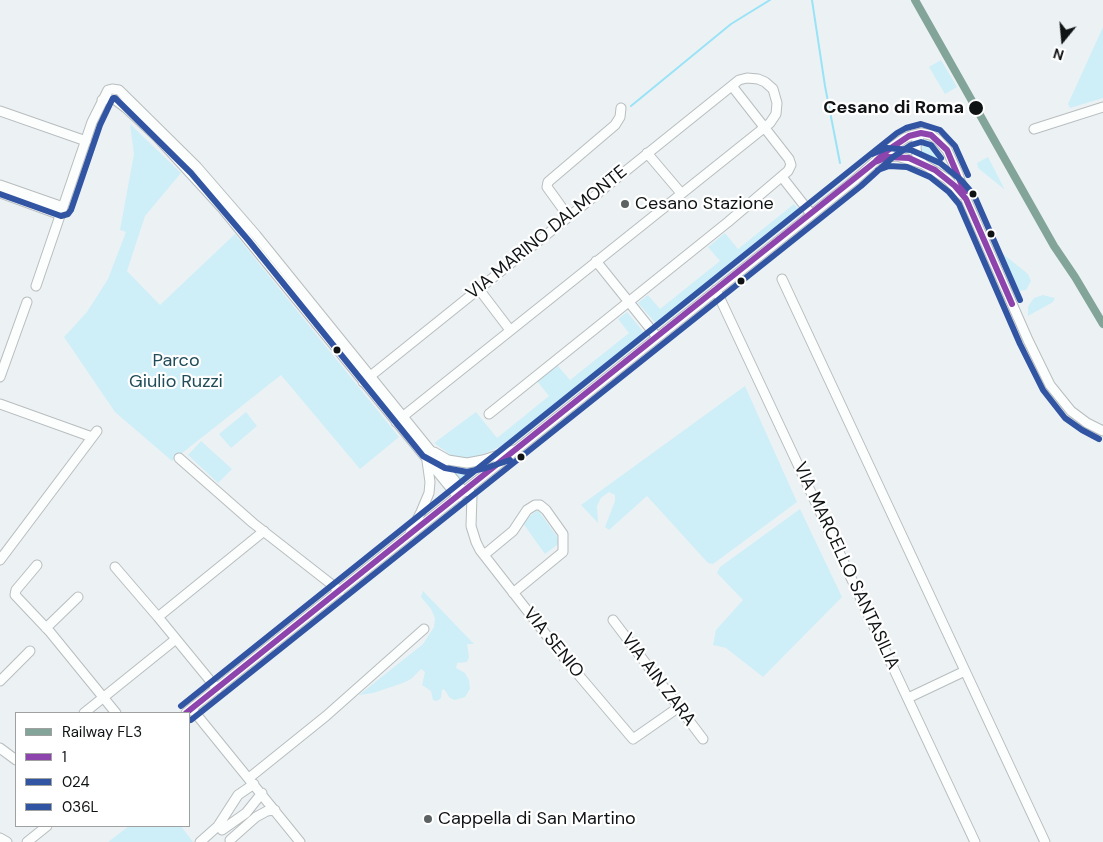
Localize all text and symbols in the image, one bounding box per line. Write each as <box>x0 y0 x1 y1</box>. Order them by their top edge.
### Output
north arrow <box>1038 15 1088 65</box>
text: N <box>1051 44 1066 64</box>
place label: Cesano di Roma <box>823 97 964 119</box>
marker: Cesano di Roma <box>967 99 985 117</box>
street label: VIA MARINO DALMONTE <box>462 161 632 305</box>
unlabelled marker <box>968 189 978 199</box>
place label: Cesano Stazione <box>635 193 774 215</box>
marker: Cesano Stazione <box>619 198 631 210</box>
unlabelled marker <box>986 229 996 239</box>
unlabelled marker <box>736 276 746 286</box>
unlabelled marker <box>332 345 342 355</box>
park label: Parco Giulio Ruzzi <box>129 350 223 392</box>
unlabelled marker <box>516 452 526 462</box>
street label: VIA MARCELLO SANTASILIA <box>788 459 904 673</box>
street label: VIA SENIO <box>518 603 588 683</box>
street label: VIA AIN ZARA <box>616 629 700 731</box>
legend <box>15 712 190 827</box>
text: Railway FL3 <box>62 722 142 742</box>
text: 1 <box>62 747 67 767</box>
text: 024 <box>62 772 90 792</box>
text: 036L <box>62 797 98 817</box>
place label: Cappella di San Martino <box>438 808 636 830</box>
marker: Cappella di San Martino <box>422 813 434 825</box>

